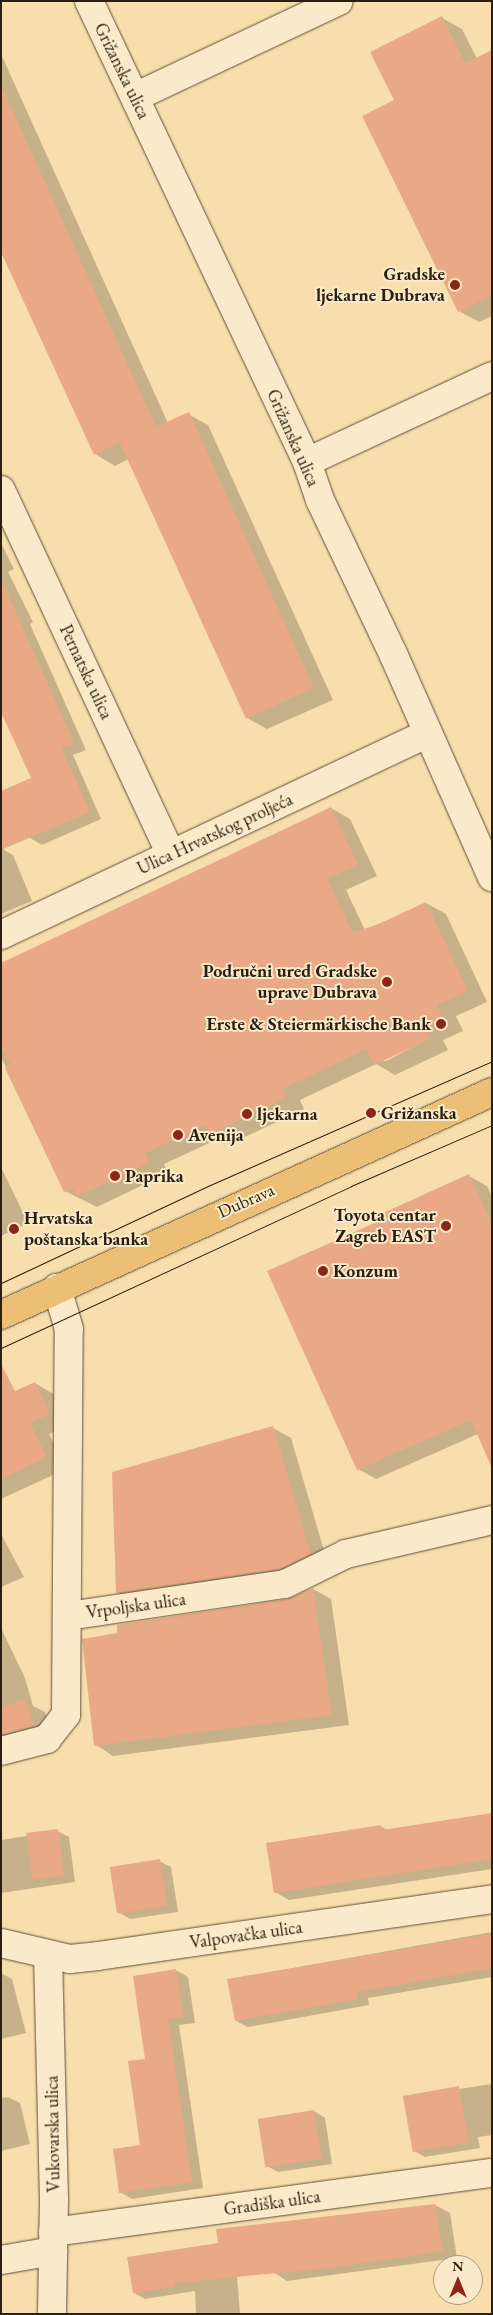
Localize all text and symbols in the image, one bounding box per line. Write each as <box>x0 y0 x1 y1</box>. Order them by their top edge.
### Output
street label: Grižanska ulica <box>89 19 155 123</box>
place label: Gradske ljekarne Dubrava <box>316 264 445 306</box>
marker: Gradske ljekarne Dubrava <box>449 279 461 291</box>
street label: Grižanska ulica <box>262 386 324 490</box>
street label: Pernatska ulica <box>55 621 117 723</box>
street label: Ulica Hrvatskog proljeća <box>134 789 296 879</box>
place label: Područni ured Gradske uprave Dubrava <box>203 961 377 1004</box>
marker: Područni ured Gradske uprave Dubrava <box>381 976 393 988</box>
place label: Erste & Steiermärkische Bank <box>206 1013 431 1035</box>
marker: Erste & Steiermärkische Bank <box>435 1018 447 1030</box>
place label: Grižanska <box>381 1102 457 1124</box>
place label: ljekarna <box>257 1103 318 1125</box>
marker: Grižanska <box>365 1107 377 1119</box>
marker: ljekarna <box>241 1108 253 1120</box>
place label: Avenija <box>188 1124 244 1146</box>
marker: Avenija <box>172 1129 184 1141</box>
place label: Paprika <box>125 1165 184 1187</box>
marker: Paprika <box>109 1170 121 1182</box>
street label: Dubrava <box>214 1179 278 1223</box>
place label: Toyota centar Zagreb EAST <box>334 1205 436 1248</box>
place label: Hrvatska poštanska banka <box>24 1208 148 1250</box>
marker: Toyota centar Zagreb EAST <box>440 1220 452 1232</box>
marker: Hrvatska poštanska banka <box>8 1223 20 1235</box>
place label: Konzum <box>333 1260 398 1282</box>
marker: Konzum <box>317 1265 329 1277</box>
street label: Vrpoljska ulica <box>85 1588 187 1624</box>
street label: Valpovačka ulica <box>188 1916 304 1954</box>
street label: Vukovarska ulica <box>41 2075 65 2193</box>
street label: Gradiška ulica <box>222 2186 322 2220</box>
north arrow <box>433 2255 483 2305</box>
text: N <box>452 2257 464 2275</box>

